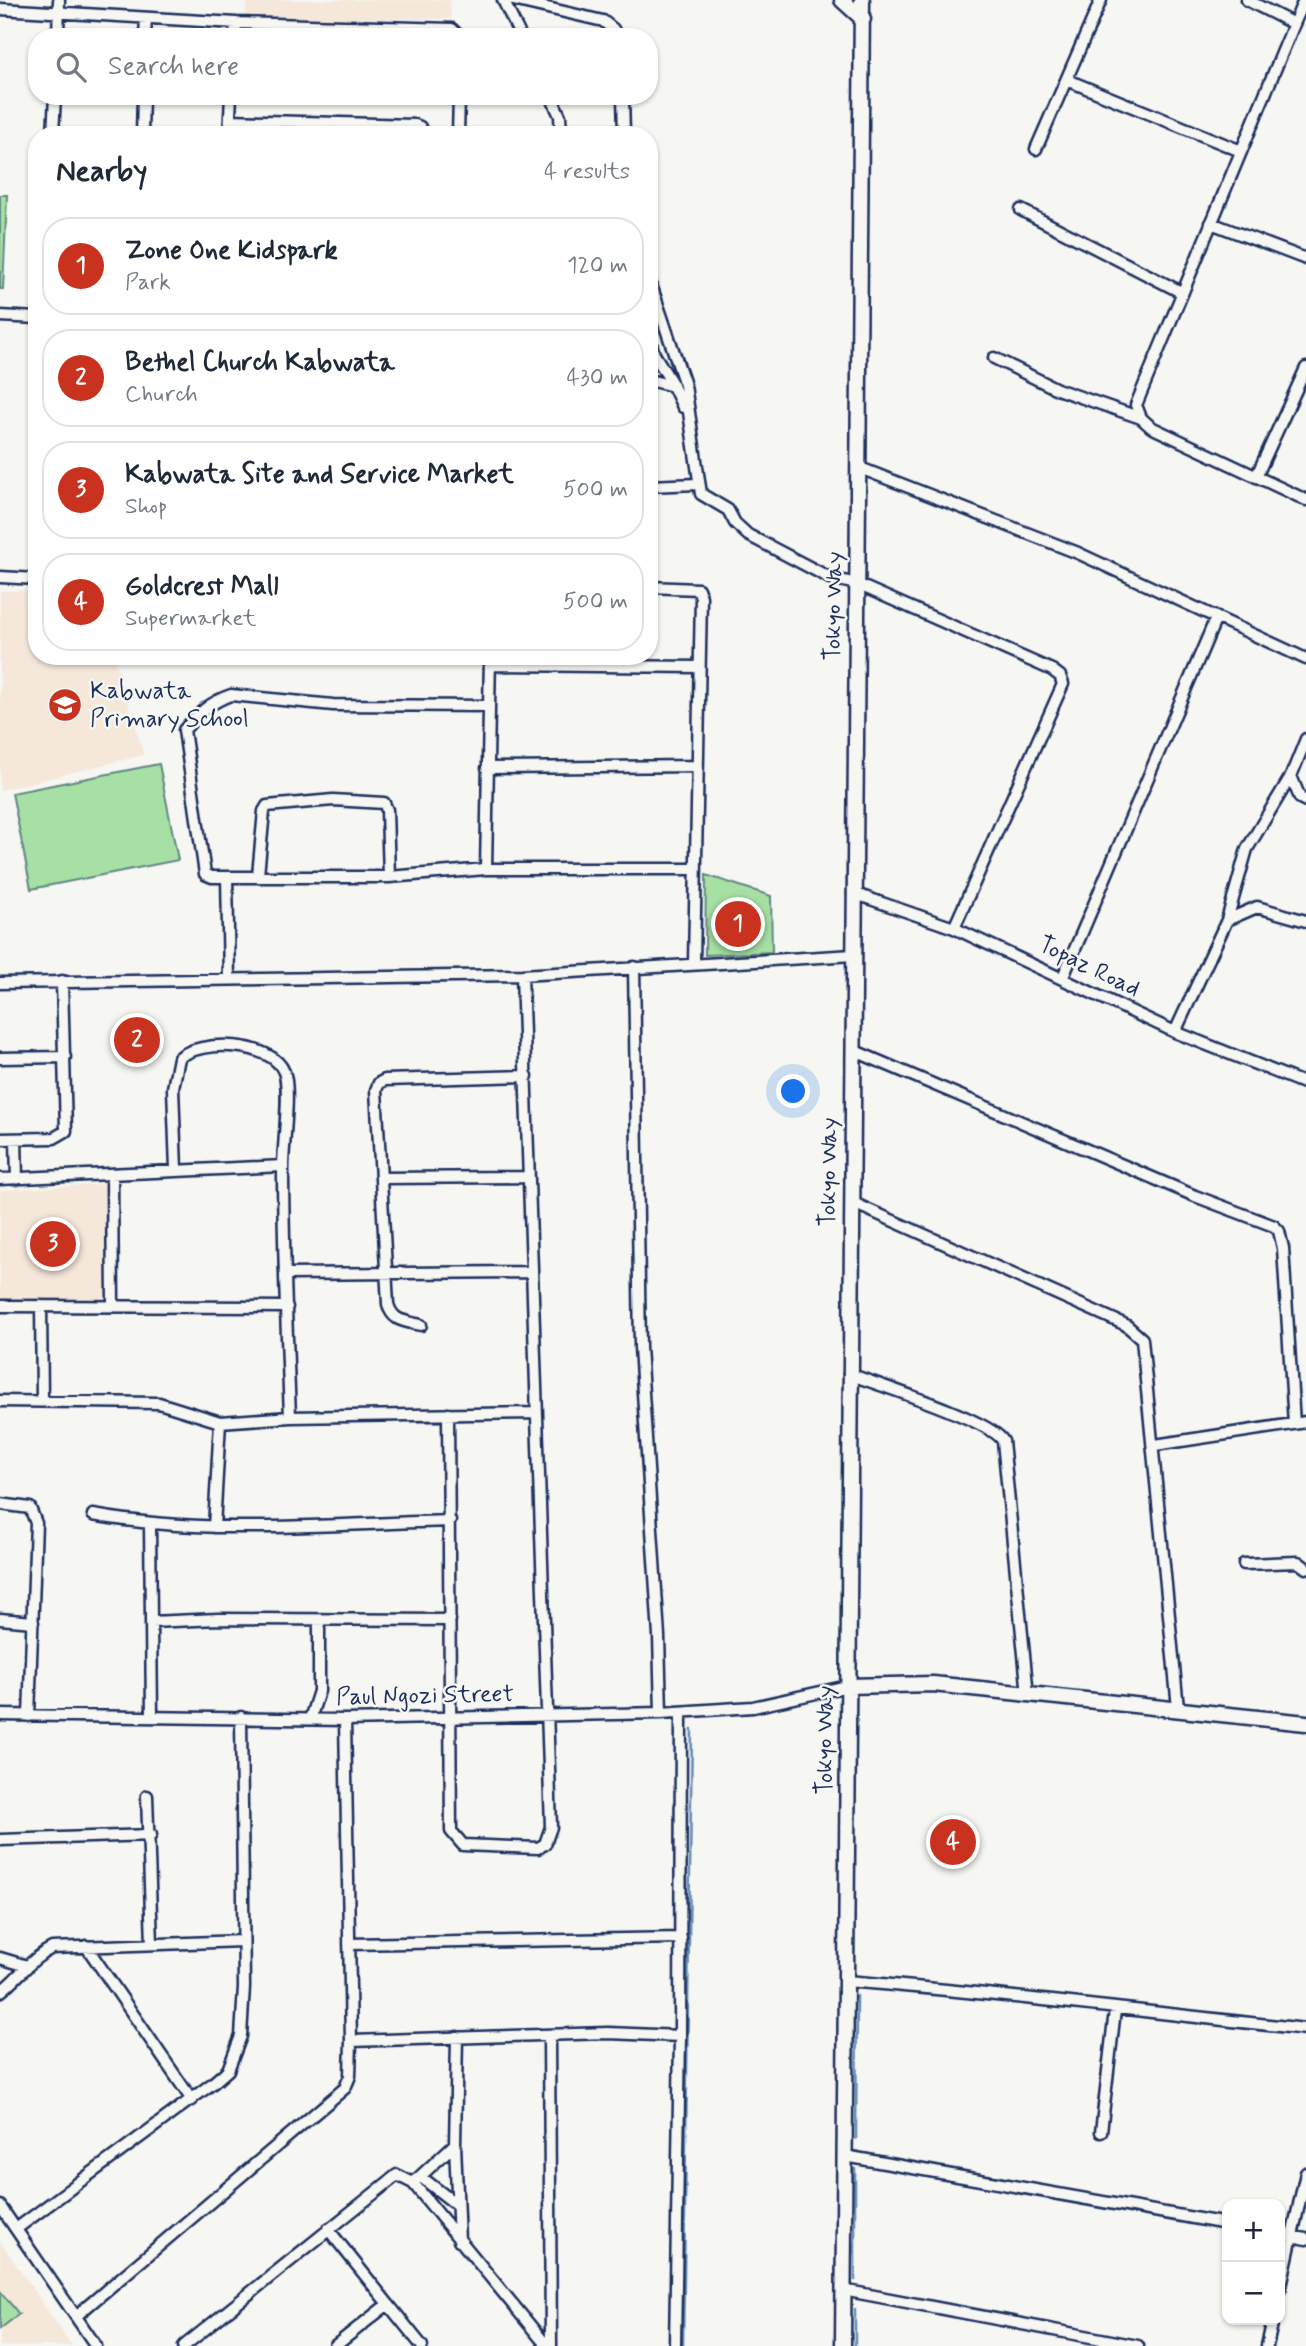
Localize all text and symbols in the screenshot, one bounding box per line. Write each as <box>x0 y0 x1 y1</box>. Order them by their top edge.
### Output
search box <box>28 28 658 105</box>
icon: search <box>52 48 90 86</box>
text: Search here <box>108 50 239 84</box>
text: Nearby <box>56 152 147 191</box>
text: 4 results <box>544 157 630 187</box>
text: Zone One Kidspark <box>125 234 338 268</box>
text: 1 <box>76 251 86 281</box>
text: 120 m <box>567 251 628 281</box>
text: Park <box>125 268 171 298</box>
text: Bethel Church Kabwata <box>125 346 395 380</box>
text: 2 <box>75 363 87 393</box>
text: 430 m <box>567 363 628 393</box>
text: Church <box>125 380 198 410</box>
text: Kabwata Site and Service Market <box>125 458 514 492</box>
text: 3 <box>76 475 86 505</box>
text: 500 m <box>563 475 628 505</box>
text: Shop <box>125 492 167 522</box>
street label: Tokyo Way <box>818 551 850 661</box>
text: Goldcrest Mall <box>125 570 278 604</box>
text: 4 <box>74 587 88 617</box>
text: 500 m <box>563 587 628 617</box>
text: Supermarket <box>125 604 256 634</box>
place label: Kabwata Primary School <box>90 676 249 735</box>
school or university icon: Kabwata Primary School <box>46 686 84 724</box>
pin: 1 <box>715 898 761 950</box>
street label: Topaz Road <box>1033 929 1145 1005</box>
pin: 2 <box>114 1014 160 1066</box>
your location <box>776 1074 810 1108</box>
street label: Tokyo Way <box>813 1117 845 1227</box>
pin: 3 <box>30 1218 76 1270</box>
street label: Paul Ngozi Street <box>336 1679 514 1713</box>
street label: Tokyo Way <box>810 1685 841 1795</box>
pin: 4 <box>930 1816 976 1868</box>
map controls <box>1222 2199 1285 2325</box>
button: + <box>1222 2199 1285 2262</box>
button: − <box>1222 2262 1285 2325</box>

